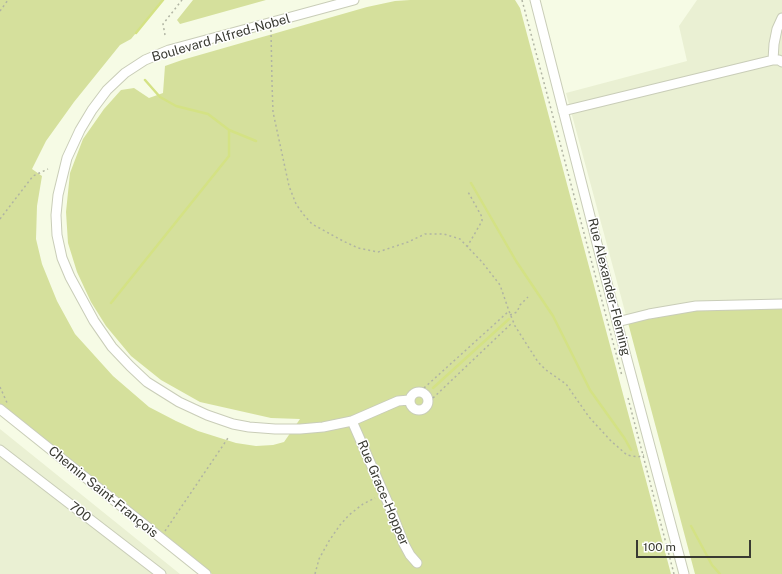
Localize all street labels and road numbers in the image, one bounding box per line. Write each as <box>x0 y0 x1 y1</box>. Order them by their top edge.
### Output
street label: Boulevard Alfred-Nobel <box>150 11 292 65</box>
street label: Rue Alexander-Fleming <box>584 216 634 358</box>
street label: Rue Grace-Hopper <box>354 438 412 548</box>
street label: Chemin Saint-François <box>45 443 161 541</box>
street label: 700 <box>66 499 94 525</box>

